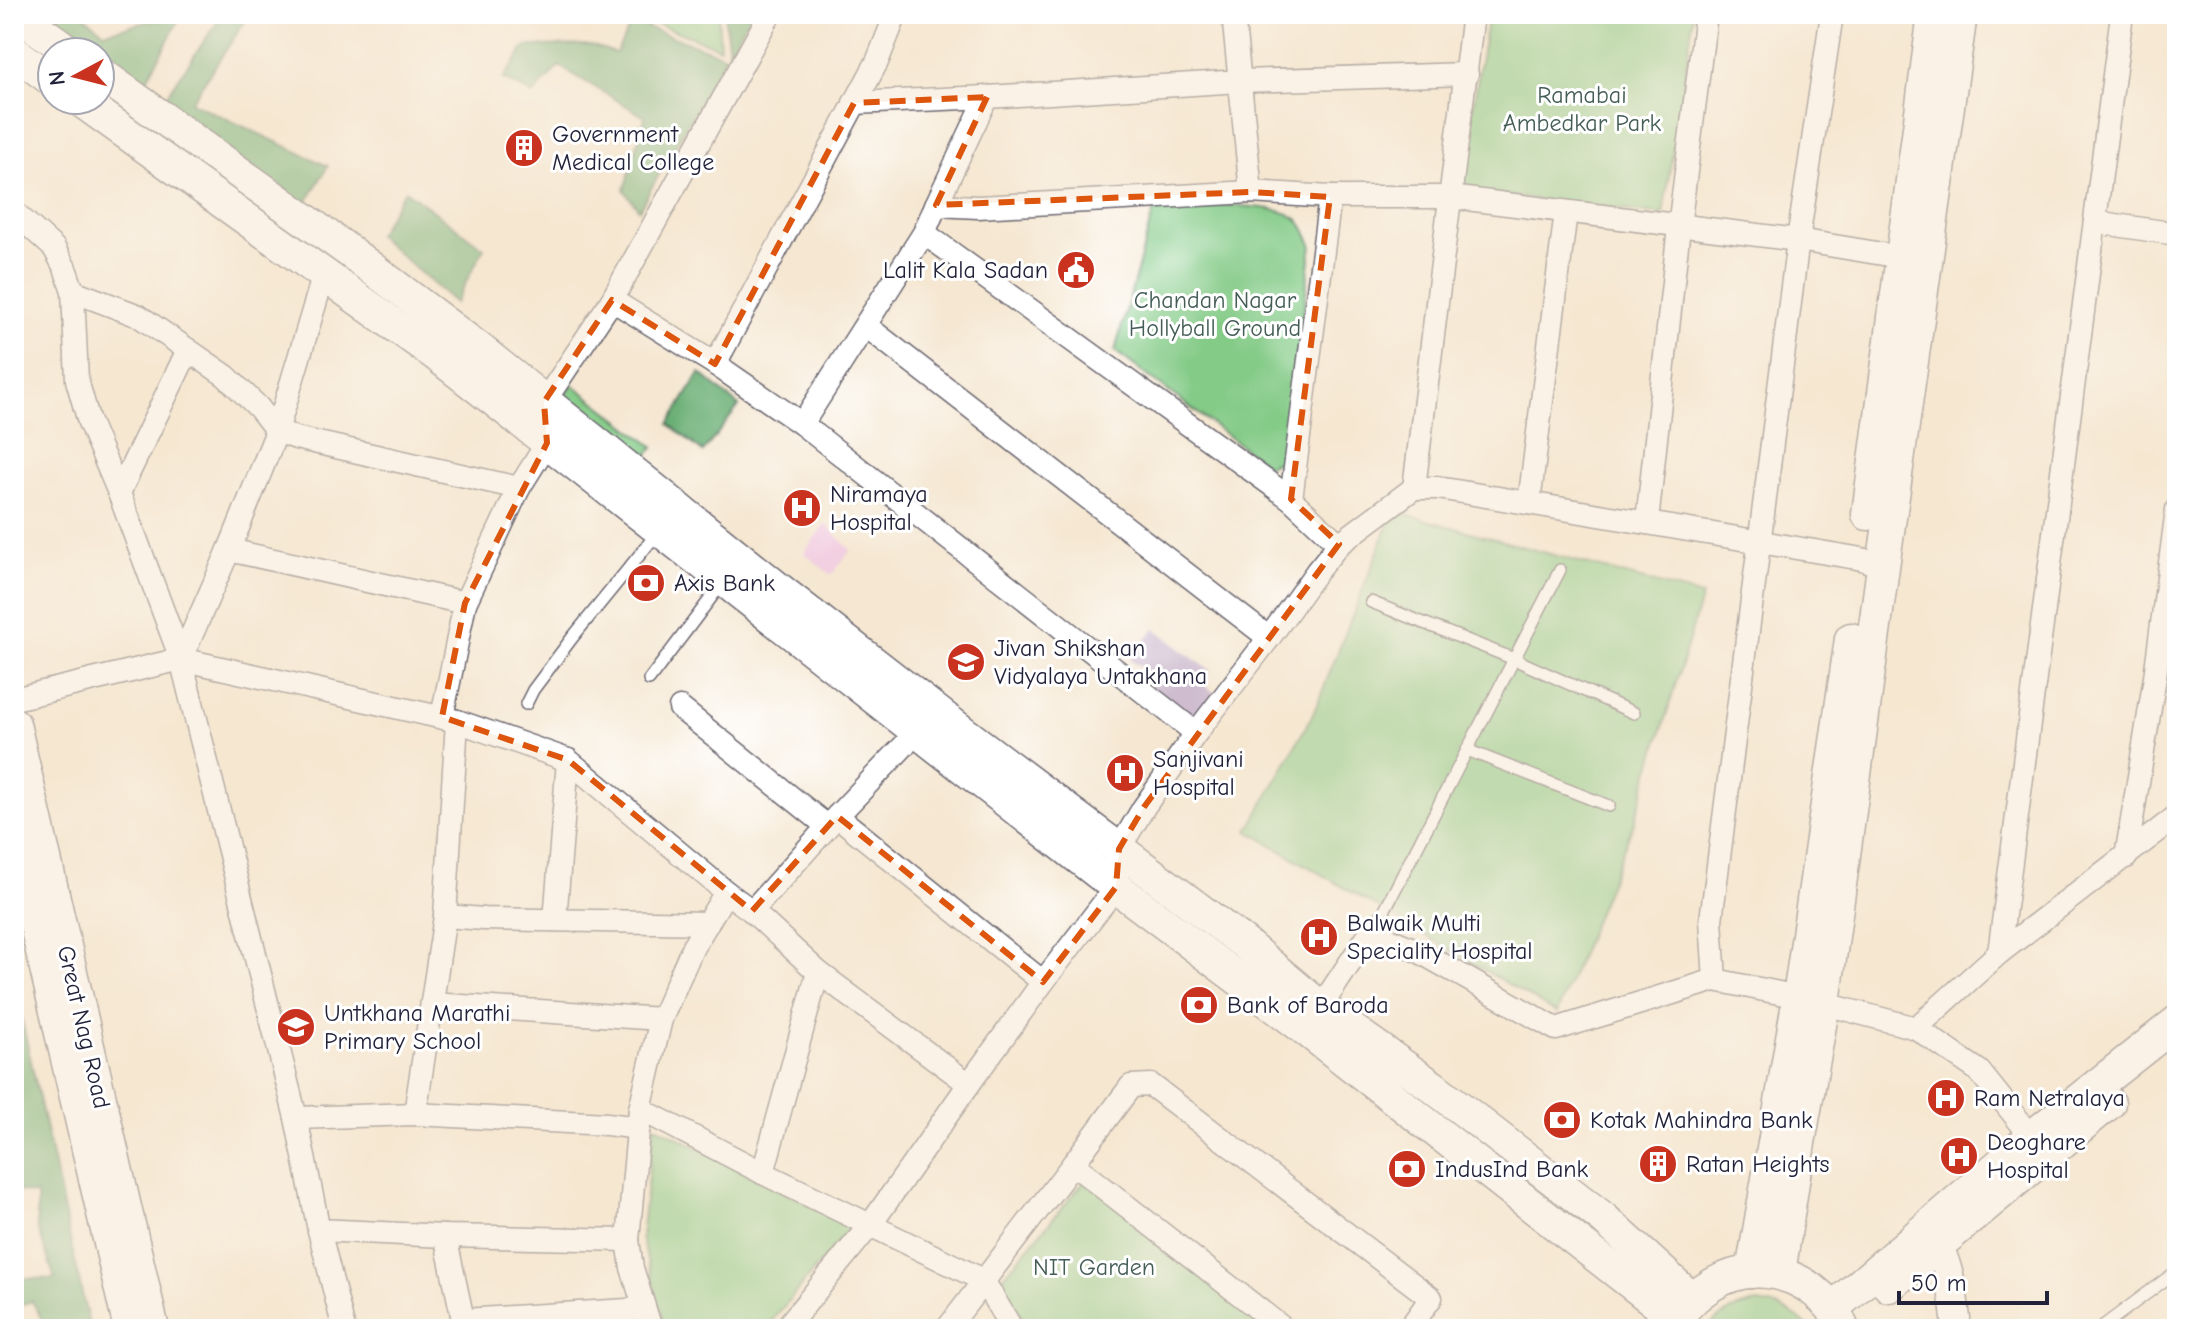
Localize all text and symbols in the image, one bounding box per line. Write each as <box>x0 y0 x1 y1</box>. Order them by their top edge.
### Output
north arrow <box>36 36 116 116</box>
text: N <box>43 70 71 87</box>
park label: Ramabai Ambedkar Park <box>1503 81 1662 137</box>
place label: Government Medical College <box>552 120 714 176</box>
building icon: Government Medical College <box>503 127 545 169</box>
public building icon: Lalit Kala Sadan <box>1055 249 1097 291</box>
place label: Lalit Kala Sadan <box>883 256 1048 284</box>
park label: Chandan Nagar Hollyball Ground <box>1129 286 1301 342</box>
place label: Niramaya Hospital <box>830 480 928 536</box>
hospital icon: Niramaya Hospital <box>781 487 823 529</box>
bank icon: Axis Bank <box>625 562 667 604</box>
place label: Axis Bank <box>674 569 775 597</box>
place label: Jivan Shikshan Vidyalaya Untakhana <box>994 634 1207 690</box>
school or university icon: Jivan Shikshan Vidyalaya Untakhana <box>945 641 987 683</box>
place label: Sanjivani Hospital <box>1153 745 1244 801</box>
hospital icon: Sanjivani Hospital <box>1104 752 1146 794</box>
place label: Balwaik Multi Speciality Hospital <box>1347 909 1533 965</box>
hospital icon: Balwaik Multi Speciality Hospital <box>1298 916 1340 958</box>
street label: Great Nag Road <box>52 943 116 1111</box>
bank icon: Bank of Baroda <box>1178 984 1220 1026</box>
place label: Bank of Baroda <box>1227 991 1389 1019</box>
place label: Untkhana Marathi Primary School <box>324 999 510 1055</box>
school or university icon: Untkhana Marathi Primary School <box>275 1006 317 1048</box>
hospital icon: Ram Netralaya <box>1925 1077 1967 1119</box>
place label: Ram Netralaya <box>1974 1084 2125 1112</box>
bank icon: Kotak Mahindra Bank <box>1541 1099 1583 1141</box>
place label: Kotak Mahindra Bank <box>1590 1106 1813 1134</box>
place label: Deoghare Hospital <box>1987 1128 2086 1184</box>
hospital icon: Deoghare Hospital <box>1938 1135 1980 1177</box>
building icon: Ratan Heights <box>1637 1143 1679 1185</box>
bank icon: IndusInd Bank <box>1386 1148 1428 1190</box>
place label: Ratan Heights <box>1686 1150 1830 1178</box>
place label: IndusInd Bank <box>1435 1155 1589 1183</box>
park label: NIT Garden <box>1033 1253 1155 1281</box>
scale bar <box>1899 1255 2047 1305</box>
text: 50 m <box>1911 1269 1967 1297</box>

